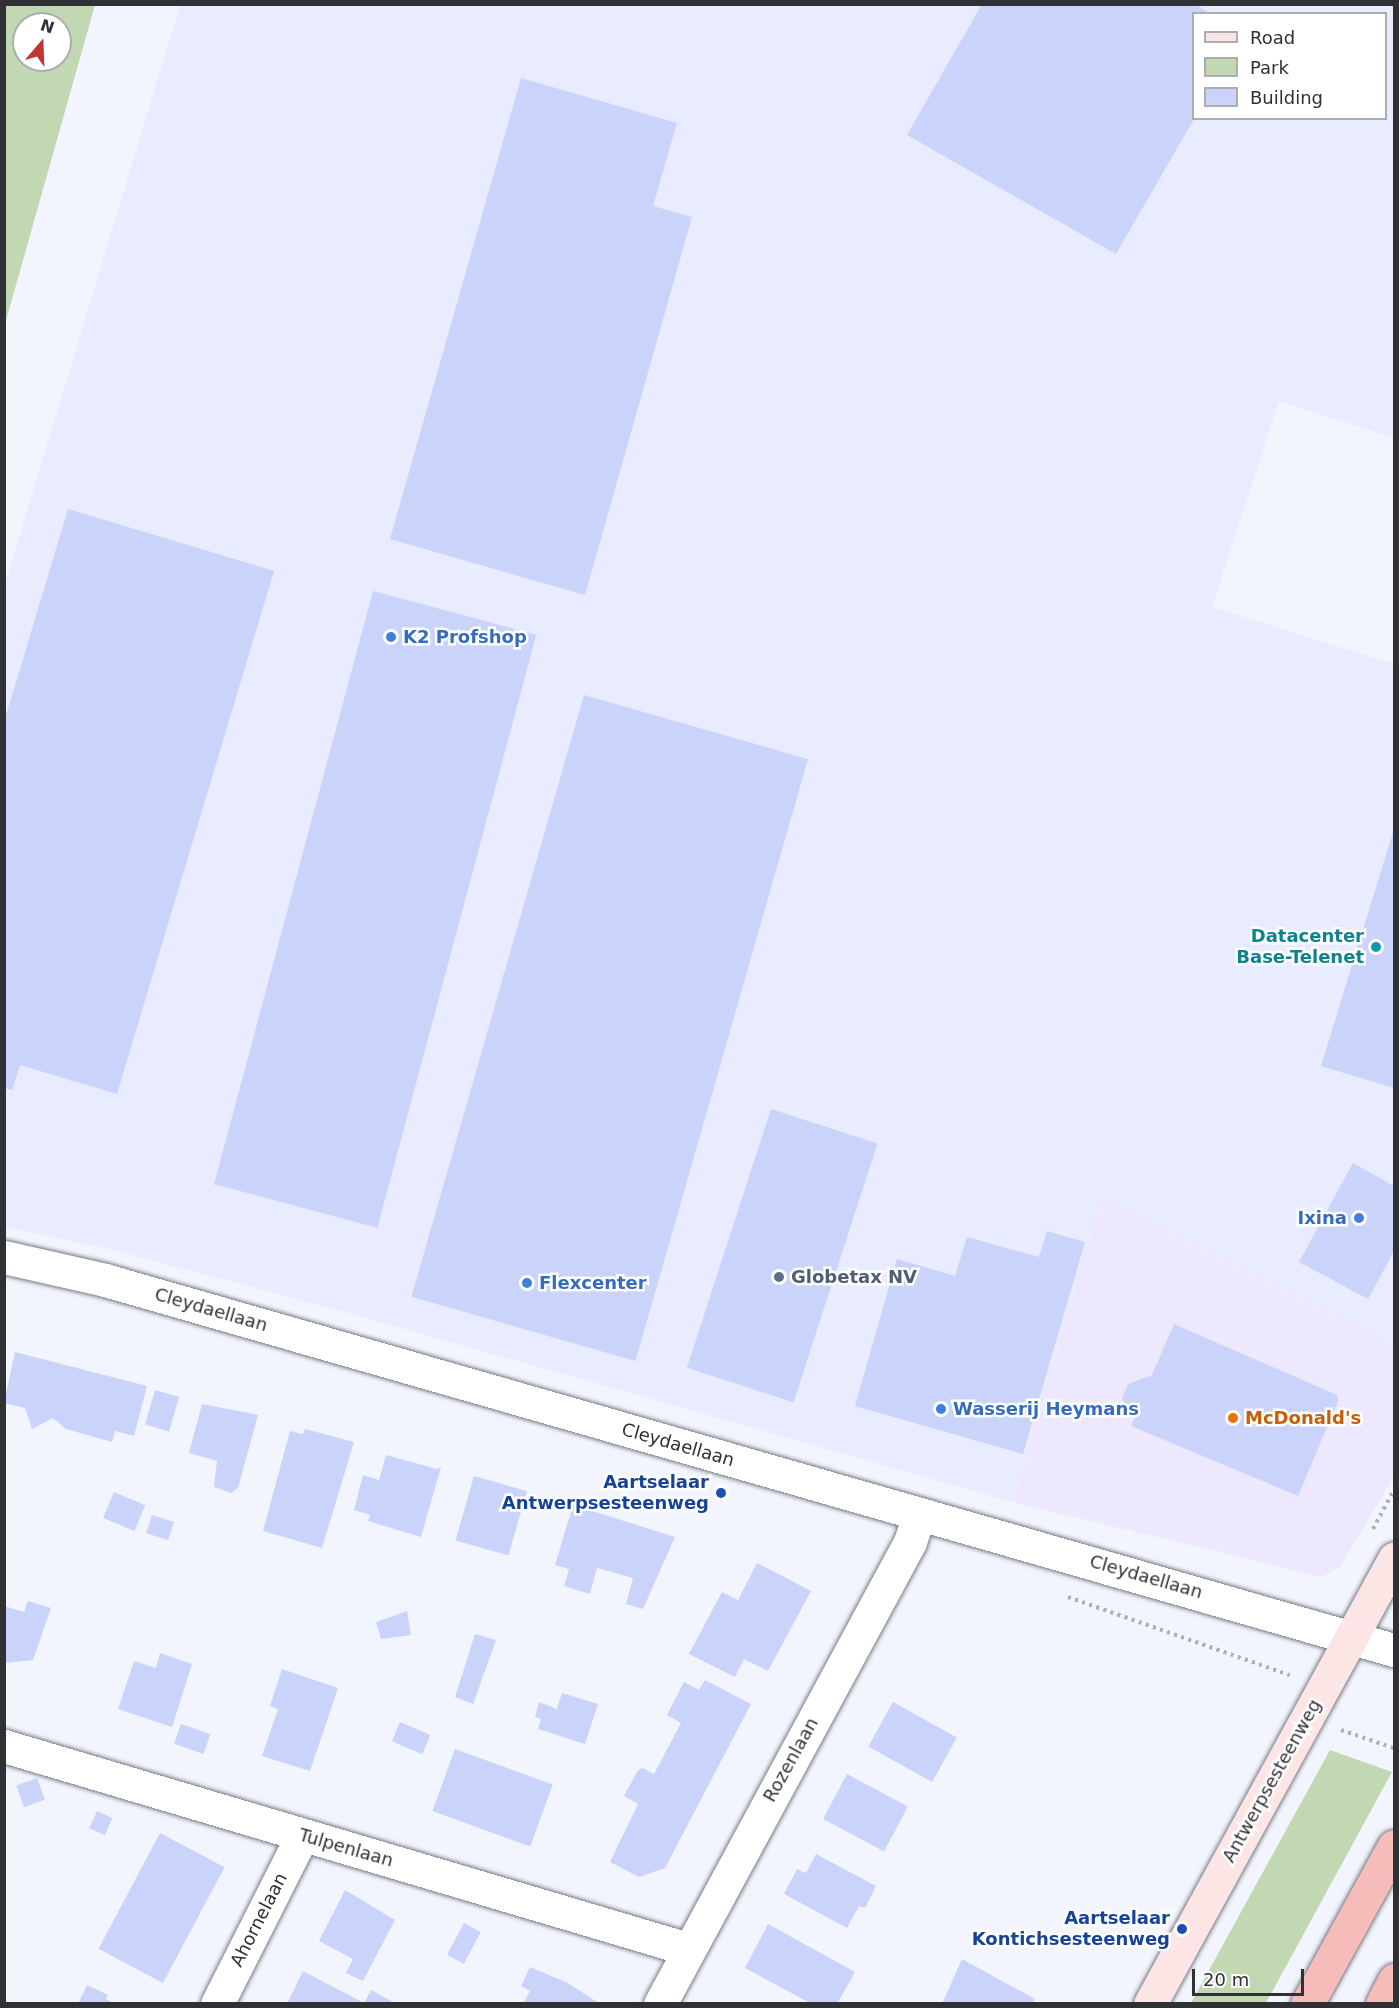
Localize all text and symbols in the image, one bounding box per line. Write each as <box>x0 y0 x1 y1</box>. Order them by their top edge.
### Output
north arrow <box>12 12 72 72</box>
legend <box>1192 12 1387 120</box>
text: N <box>38 15 57 38</box>
text: Road <box>1250 27 1295 48</box>
text: Park <box>1250 57 1289 78</box>
text: Building <box>1250 87 1323 108</box>
place label: K2 Profshop <box>403 626 527 648</box>
marker: K2 Profshop <box>384 630 398 644</box>
place label: Datacenter Base-Telenet <box>1236 926 1364 968</box>
marker: Datacenter Base-Telenet <box>1369 940 1383 954</box>
place label: Ixina <box>1298 1207 1347 1229</box>
marker: Ixina <box>1352 1211 1366 1225</box>
place label: Globetax NV <box>791 1266 917 1288</box>
marker: Globetax NV <box>772 1270 786 1284</box>
place label: Flexcenter <box>539 1272 647 1294</box>
marker: Flexcenter <box>520 1276 534 1290</box>
street label: Cleydaellaan <box>152 1284 270 1336</box>
place label: Wasserij Heymans <box>953 1398 1139 1420</box>
marker: Wasserij Heymans <box>934 1402 948 1416</box>
place label: McDonald's <box>1245 1407 1361 1429</box>
marker: McDonald's <box>1226 1411 1240 1425</box>
street label: Cleydaellaan <box>619 1419 737 1471</box>
place label: Aartselaar Antwerpsesteenweg <box>502 1472 709 1514</box>
marker: Aartselaar Antwerpsesteenweg <box>714 1486 728 1500</box>
street label: Cleydaellaan <box>1087 1551 1205 1603</box>
street label: Antwerpsesteenweg <box>1218 1696 1326 1866</box>
street label: Rozenlaan <box>759 1714 823 1806</box>
street label: Tulpenlaan <box>296 1824 396 1872</box>
street label: Ahornelaan <box>226 1869 292 1971</box>
place label: Aartselaar Kontichsesteenweg <box>972 1908 1170 1950</box>
marker: Aartselaar Kontichsesteenweg <box>1175 1922 1189 1936</box>
scale bar <box>1195 1957 1308 1995</box>
text: 20 m <box>1203 1969 1249 1990</box>

